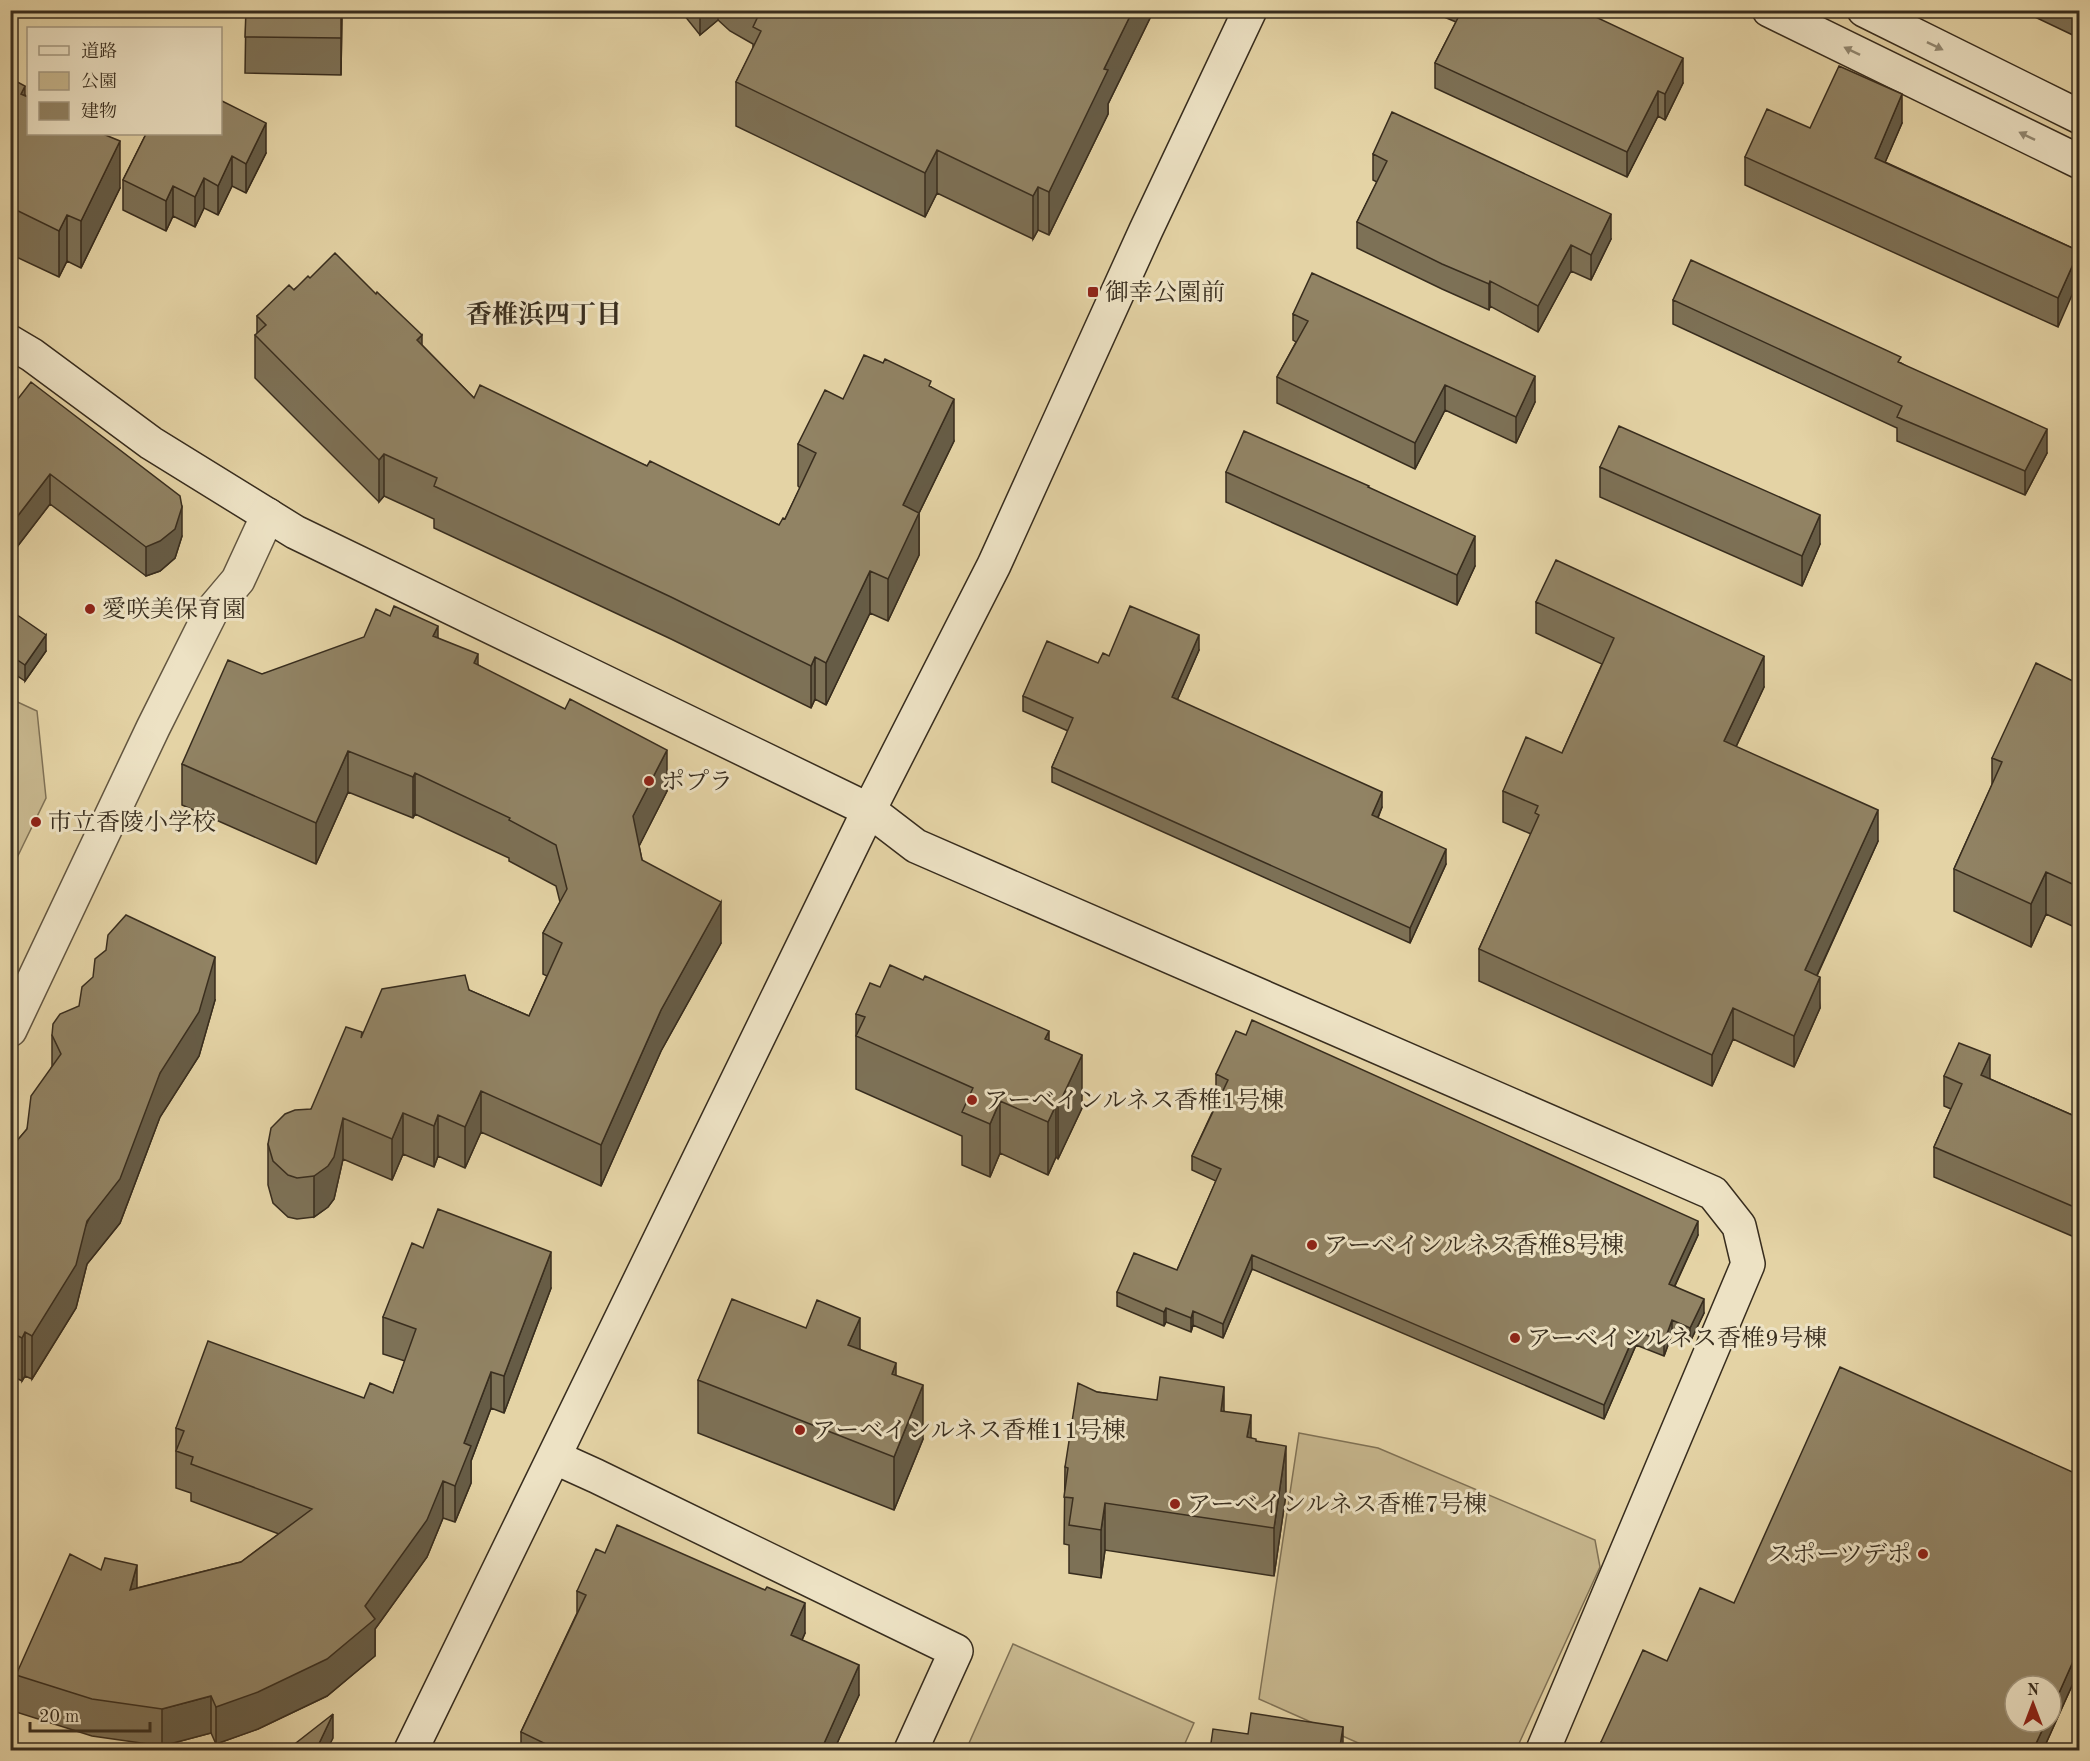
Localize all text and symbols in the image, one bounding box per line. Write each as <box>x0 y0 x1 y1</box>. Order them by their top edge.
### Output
legend <box>27 27 222 135</box>
text: 道路 <box>81 41 117 61</box>
one-way arrow <box>1926 41 1943 50</box>
one-way arrow <box>1843 46 1860 55</box>
text: 公園 <box>81 72 117 91</box>
text: 建物 <box>81 101 117 121</box>
one-way arrow <box>2018 132 2035 141</box>
place label: 御幸公園前 <box>1105 279 1225 306</box>
marker: 御幸公園前 <box>1086 285 1100 299</box>
district label: 香椎浜四丁目 <box>466 300 622 329</box>
place label: 愛咲美保育園 <box>102 596 246 623</box>
marker: 愛咲美保育園 <box>83 602 97 616</box>
place label: ポプラ <box>661 769 733 795</box>
marker: ポプラ <box>642 774 656 788</box>
place label: 市立香陵小学校 <box>48 809 216 836</box>
marker: 市立香陵小学校 <box>29 815 43 829</box>
place label: アーベインルネス香椎1号棟 <box>984 1087 1284 1114</box>
marker: アーベインルネス香椎1号棟 <box>965 1093 979 1107</box>
place label: アーベインルネス香椎8号棟 <box>1324 1232 1624 1259</box>
marker: アーベインルネス香椎8号棟 <box>1305 1238 1319 1252</box>
place label: アーベインルネス香椎9号棟 <box>1527 1325 1827 1352</box>
marker: アーベインルネス香椎9号棟 <box>1508 1331 1522 1345</box>
place label: アーベインルネス香椎11号棟 <box>812 1417 1126 1444</box>
marker: アーベインルネス香椎11号棟 <box>793 1423 807 1437</box>
place label: アーベインルネス香椎7号棟 <box>1187 1491 1487 1518</box>
marker: アーベインルネス香椎7号棟 <box>1168 1497 1182 1511</box>
place label: スポーツデポ <box>1768 1542 1911 1568</box>
marker: スポーツデポ <box>1916 1547 1930 1561</box>
north arrow <box>2003 1674 2063 1734</box>
text: N <box>2027 1683 2040 1699</box>
scale bar <box>30 1695 150 1733</box>
text: 20 m <box>39 1708 79 1726</box>

